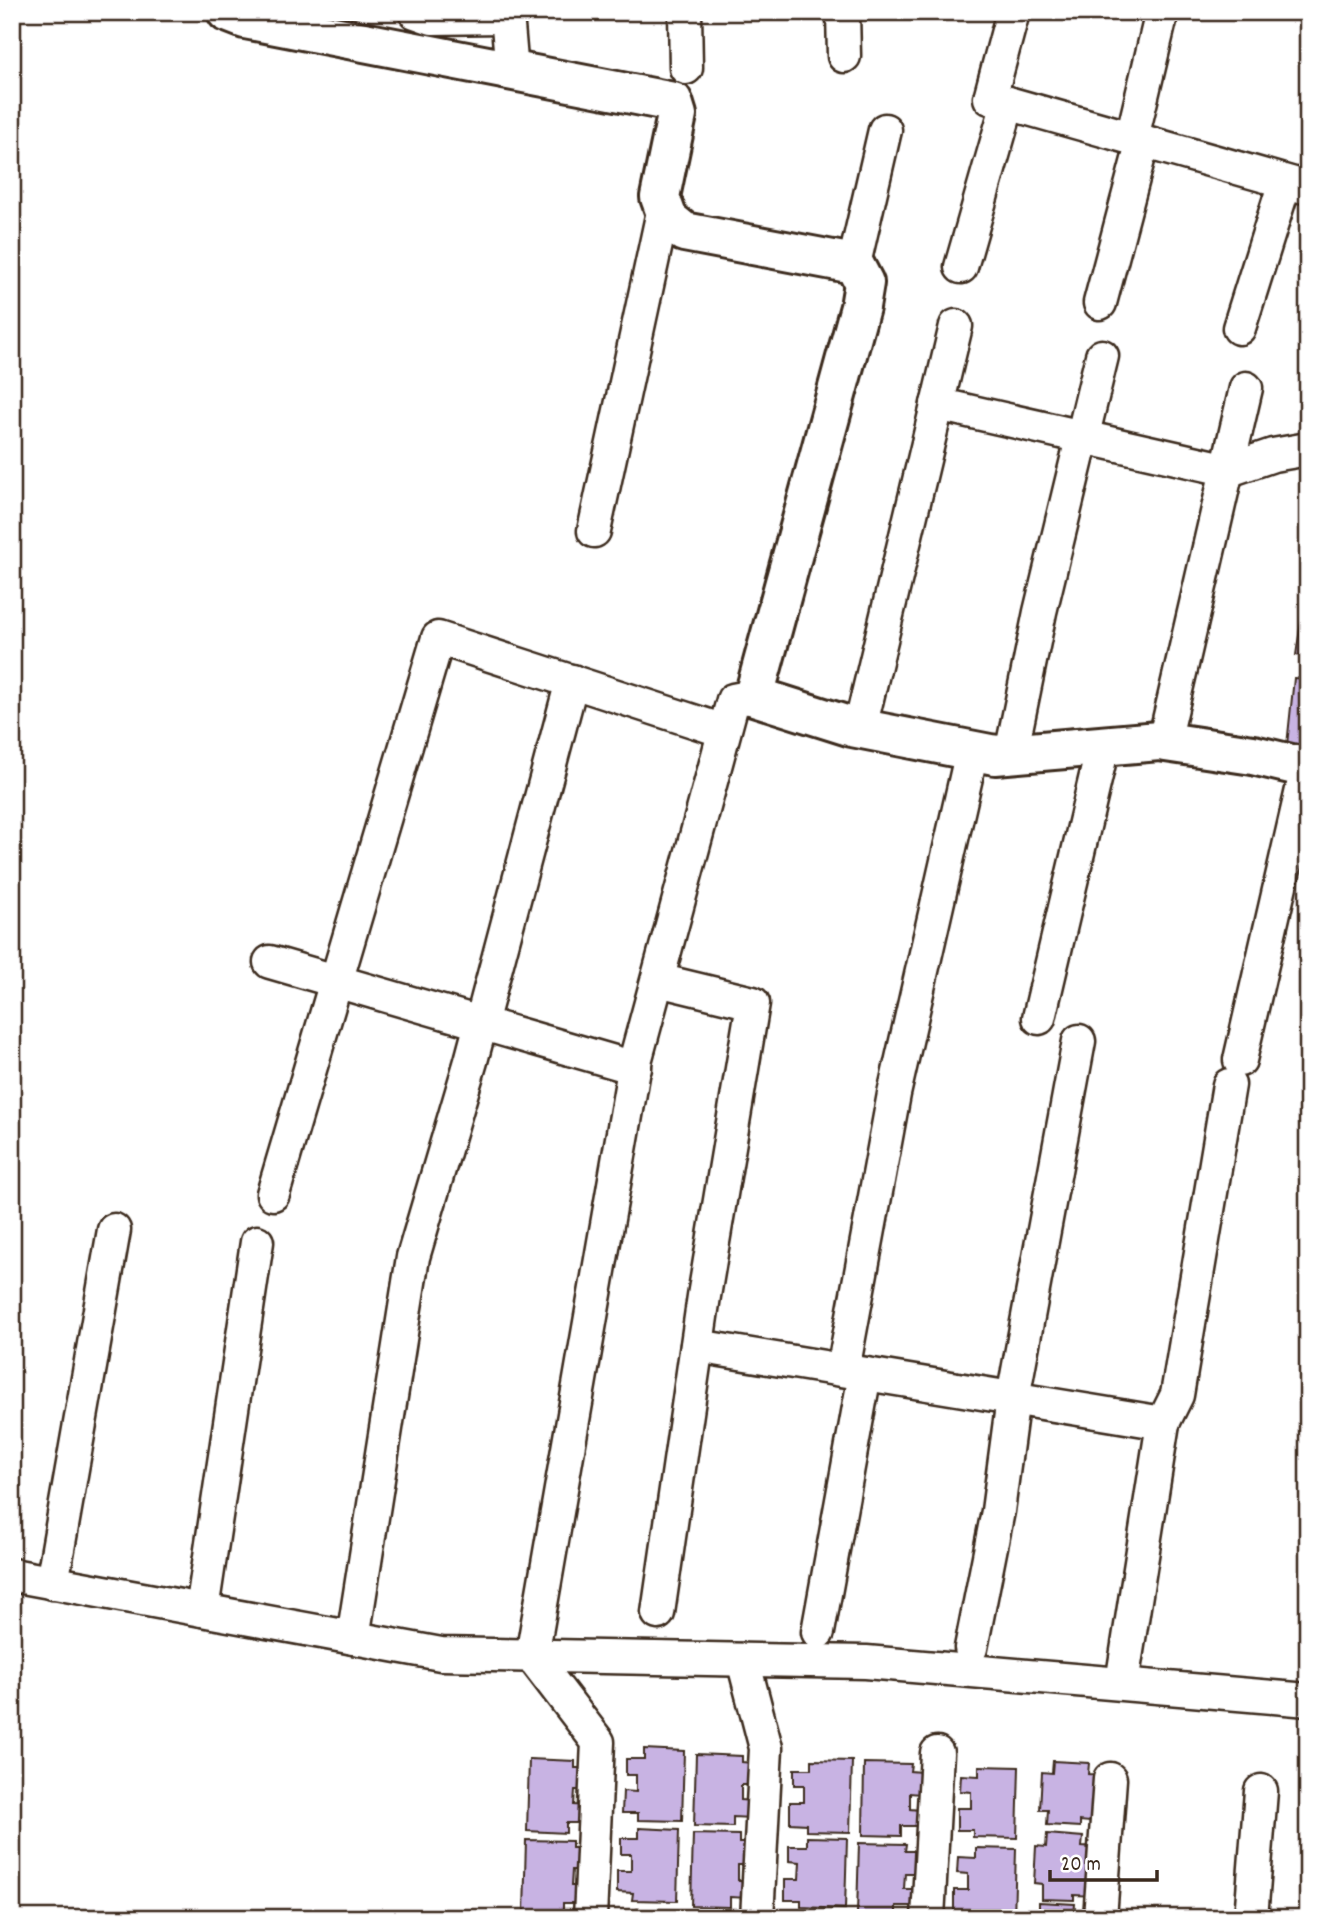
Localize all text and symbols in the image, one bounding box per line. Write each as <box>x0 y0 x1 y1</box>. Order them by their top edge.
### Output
scale bar <box>1050 1839 1157 1883</box>
text: 20 m <box>1061 1851 1101 1881</box>

